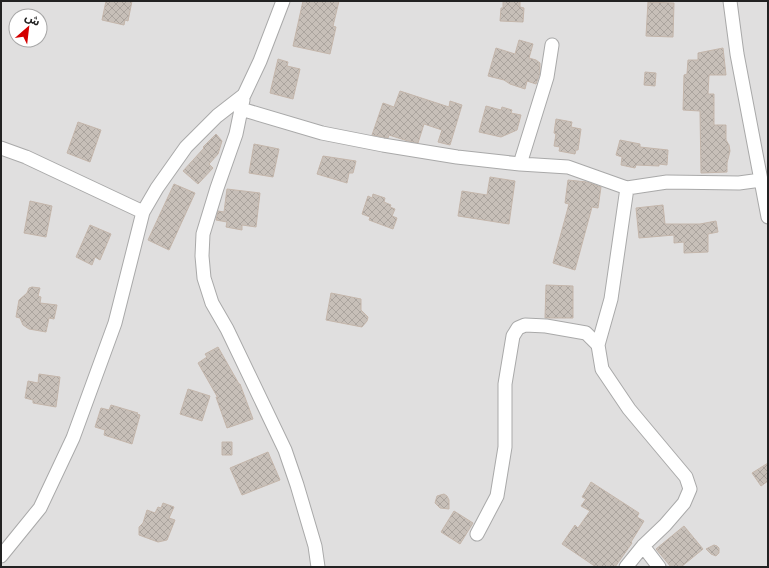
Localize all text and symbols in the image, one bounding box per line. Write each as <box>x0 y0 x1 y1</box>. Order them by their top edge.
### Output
north arrow <box>8 8 48 48</box>
text: ش <box>23 9 43 29</box>

